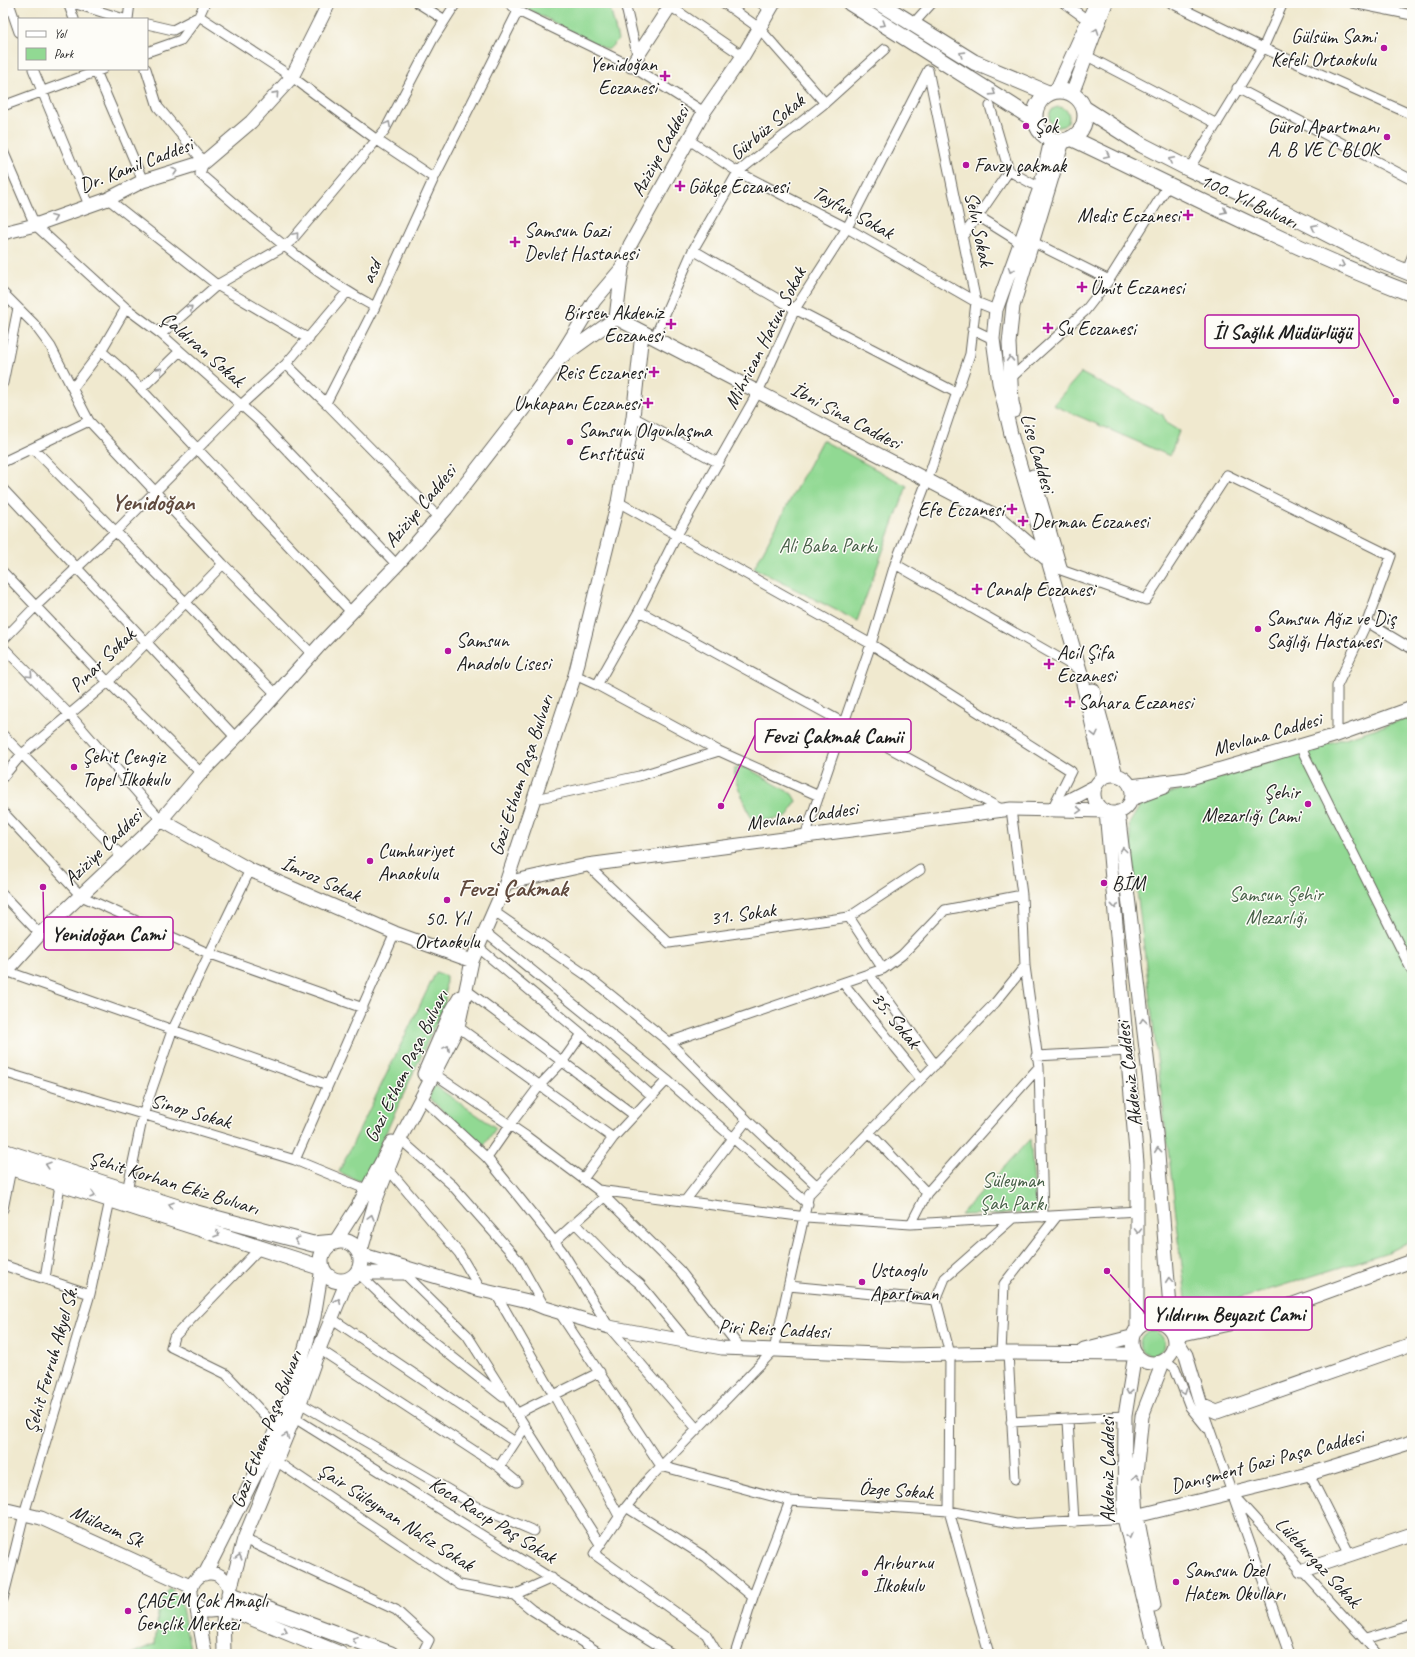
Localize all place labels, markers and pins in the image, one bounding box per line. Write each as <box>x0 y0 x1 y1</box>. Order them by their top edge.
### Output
place label: Gülsüm Sami Kefeli Ortaokulu <box>1271 24 1378 72</box>
marker: Gülsüm Sami Kefeli Ortaokulu <box>1379 43 1389 53</box>
place label: Yenidoğan Eczanesi <box>589 52 659 100</box>
marker: Yenidoğan Eczanesi <box>660 71 670 81</box>
place label: Şok <box>1034 114 1060 139</box>
place label: Gürol Apartmanı A, B VE C BLOK <box>1268 114 1382 162</box>
marker: Şok <box>1021 121 1031 131</box>
marker: Gürol Apartmanı A, B VE C BLOK <box>1382 132 1392 142</box>
place label: Favzy çakmak <box>974 153 1068 178</box>
marker: Favzy çakmak <box>961 160 971 170</box>
place label: Gökçe Eczanesi <box>688 174 791 199</box>
marker: Gökçe Eczanesi <box>675 181 685 191</box>
place label: Medis Eczanesi <box>1077 203 1182 228</box>
marker: Medis Eczanesi <box>1183 210 1193 220</box>
place label: Samsun Gazi Devlet Hastanesi <box>524 218 640 266</box>
marker: Samsun Gazi Devlet Hastanesi <box>509 236 521 248</box>
place label: Ümit Eczanesi <box>1090 275 1187 300</box>
marker: Ümit Eczanesi <box>1077 282 1087 292</box>
place label: Birsen Akdeniz Eczanesi <box>564 300 666 348</box>
callout: İl Sağlık Müdürlüğü <box>1205 315 1359 348</box>
place label: Su Eczanesi <box>1056 316 1138 341</box>
marker: Birsen Akdeniz Eczanesi <box>666 319 676 329</box>
marker: Su Eczanesi <box>1043 323 1053 333</box>
place label: Reis Eczanesi <box>555 360 648 385</box>
marker: Reis Eczanesi <box>649 367 659 377</box>
place label: Unkapanı Eczanesi <box>513 391 642 416</box>
marker: Unkapanı Eczanesi <box>643 398 653 408</box>
place label: Samsun Olgunlaşma Enstitüsü <box>578 418 713 466</box>
marker: Samsun Olgunlaşma Enstitüsü <box>565 437 575 447</box>
place label: Efe Eczanesi <box>918 497 1006 522</box>
marker: Efe Eczanesi <box>1007 504 1017 514</box>
place label: Derman Eczanesi <box>1031 509 1151 534</box>
marker: Derman Eczanesi <box>1018 516 1028 526</box>
place label: Canalp Eczanesi <box>985 577 1097 602</box>
marker: Canalp Eczanesi <box>972 584 982 594</box>
place label: Samsun Ağız ve Diş Sağlığı Hastanesi <box>1266 606 1398 654</box>
marker: Samsun Ağız ve Diş Sağlığı Hastanesi <box>1253 624 1263 634</box>
place label: Samsun Anadolu Lisesi <box>456 628 553 676</box>
place label: Acil Şifa Eczanesi <box>1057 640 1118 688</box>
marker: Samsun Anadolu Lisesi <box>443 646 453 656</box>
marker: Acil Şifa Eczanesi <box>1044 659 1054 669</box>
place label: Sahara Eczanesi <box>1078 690 1195 715</box>
marker: Sahara Eczanesi <box>1065 697 1075 707</box>
callout: Fevzi Çakmak Camii <box>755 719 911 752</box>
place label: Şehit Cengiz Topel İlkokulu <box>82 744 172 792</box>
marker: Şehit Cengiz Topel İlkokulu <box>69 762 79 772</box>
place label: Şehir Mezarlığı Cami <box>1202 780 1302 828</box>
marker: Şehir Mezarlığı Cami <box>1303 799 1313 809</box>
place label: Cumhuriyet Anaokulu <box>378 838 456 886</box>
marker: Cumhuriyet Anaokulu <box>365 856 375 866</box>
place label: BİM <box>1112 871 1146 896</box>
marker: BİM <box>1099 878 1109 888</box>
marker: 50. Yıl Ortaokulu <box>442 895 452 905</box>
place label: 50. Yıl Ortaokulu <box>414 906 481 954</box>
callout: Yenidoğan Cami <box>44 917 173 950</box>
place label: Ustaoglu Apartman <box>870 1258 939 1306</box>
marker: Ustaoglu Apartman <box>857 1277 867 1287</box>
callout: Yıldırım Beyazıt Cami <box>1145 1297 1312 1330</box>
place label: Arıburnu İlkokulu <box>873 1550 935 1598</box>
place label: Samsun Özel Hatem Okulları <box>1184 1558 1287 1606</box>
marker: Arıburnu İlkokulu <box>860 1568 870 1578</box>
marker: Samsun Özel Hatem Okulları <box>1171 1577 1181 1587</box>
place label: ÇAGEM Çok Amaçlı Gençlik Merkezi <box>136 1588 269 1636</box>
marker: ÇAGEM Çok Amaçlı Gençlik Merkezi <box>123 1606 133 1616</box>

